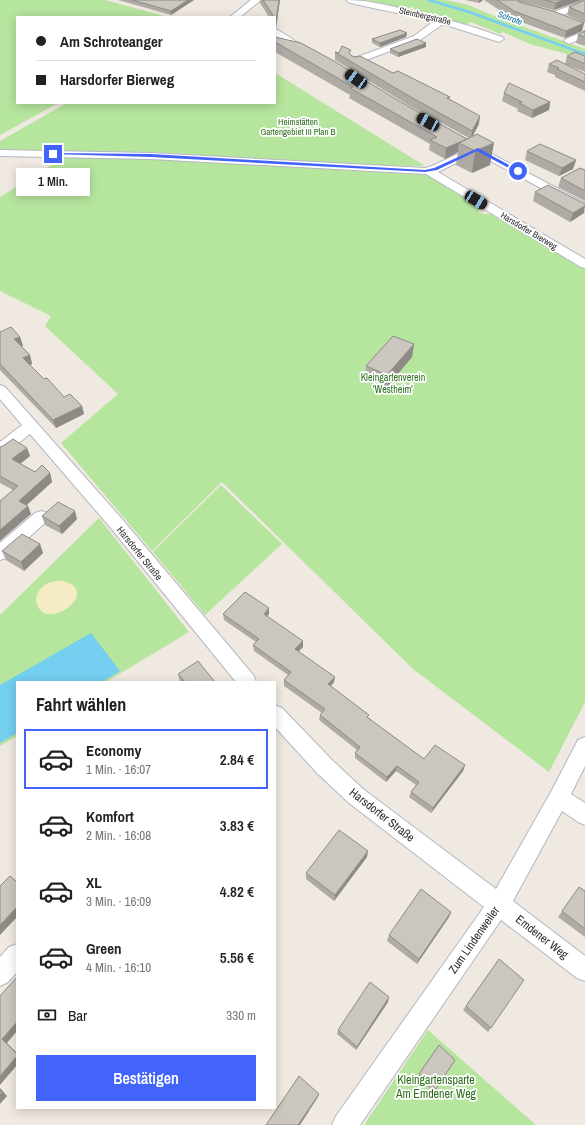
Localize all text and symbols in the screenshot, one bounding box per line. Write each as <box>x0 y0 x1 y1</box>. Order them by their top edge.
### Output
street label: Steinbergstraße <box>398 4 452 28</box>
water label: Schrote <box>496 8 524 28</box>
text: Am Schroteanger <box>60 31 163 52</box>
car <box>343 67 369 91</box>
text: Harsdorfer Bierweg <box>60 69 174 90</box>
car <box>415 111 441 133</box>
park label: Heimstätten Gartengebiet III Plan B <box>260 116 336 138</box>
route end <box>44 145 62 163</box>
route start <box>509 162 527 180</box>
callout: 1 Min. <box>16 168 90 196</box>
text: 1 Min. <box>38 173 68 190</box>
car <box>463 189 489 211</box>
street label: Harsdorfer Bierweg <box>498 209 560 253</box>
park label: Kleingartenverein 'Westheim' <box>361 371 425 396</box>
street label: Harsdorfer Straße <box>114 524 166 583</box>
text: Fahrt wählen <box>36 692 126 717</box>
text: Economy <box>86 740 141 761</box>
icon: car <box>38 741 74 777</box>
text: 2.84 € <box>220 749 254 770</box>
text: 1 Min. · 16:07 <box>86 761 151 778</box>
street label: Harsdorfer Straße <box>346 784 418 846</box>
text: Komfort <box>86 806 134 827</box>
icon: car <box>38 807 74 843</box>
text: 3.83 € <box>220 815 254 836</box>
text: 2 Min. · 16:08 <box>86 827 151 844</box>
text: XL <box>86 872 102 893</box>
icon: car <box>38 873 74 909</box>
text: 4.82 € <box>220 881 254 902</box>
text: 3 Min. · 16:09 <box>86 893 151 910</box>
street label: Zum Lindenweiler <box>445 903 504 977</box>
street label: Emdener Weg <box>512 911 572 963</box>
text: Green <box>86 938 122 959</box>
icon: car <box>38 939 74 975</box>
text: 5.56 € <box>220 947 254 968</box>
text: 4 Min. · 16:10 <box>86 959 151 976</box>
icon: cash <box>36 1004 58 1026</box>
text: Bar <box>68 1005 87 1026</box>
text: 330 m <box>226 1007 256 1024</box>
button: Bestätigen <box>36 1055 256 1101</box>
park label: Kleingartensparte Am Emdener Weg <box>395 1072 477 1102</box>

